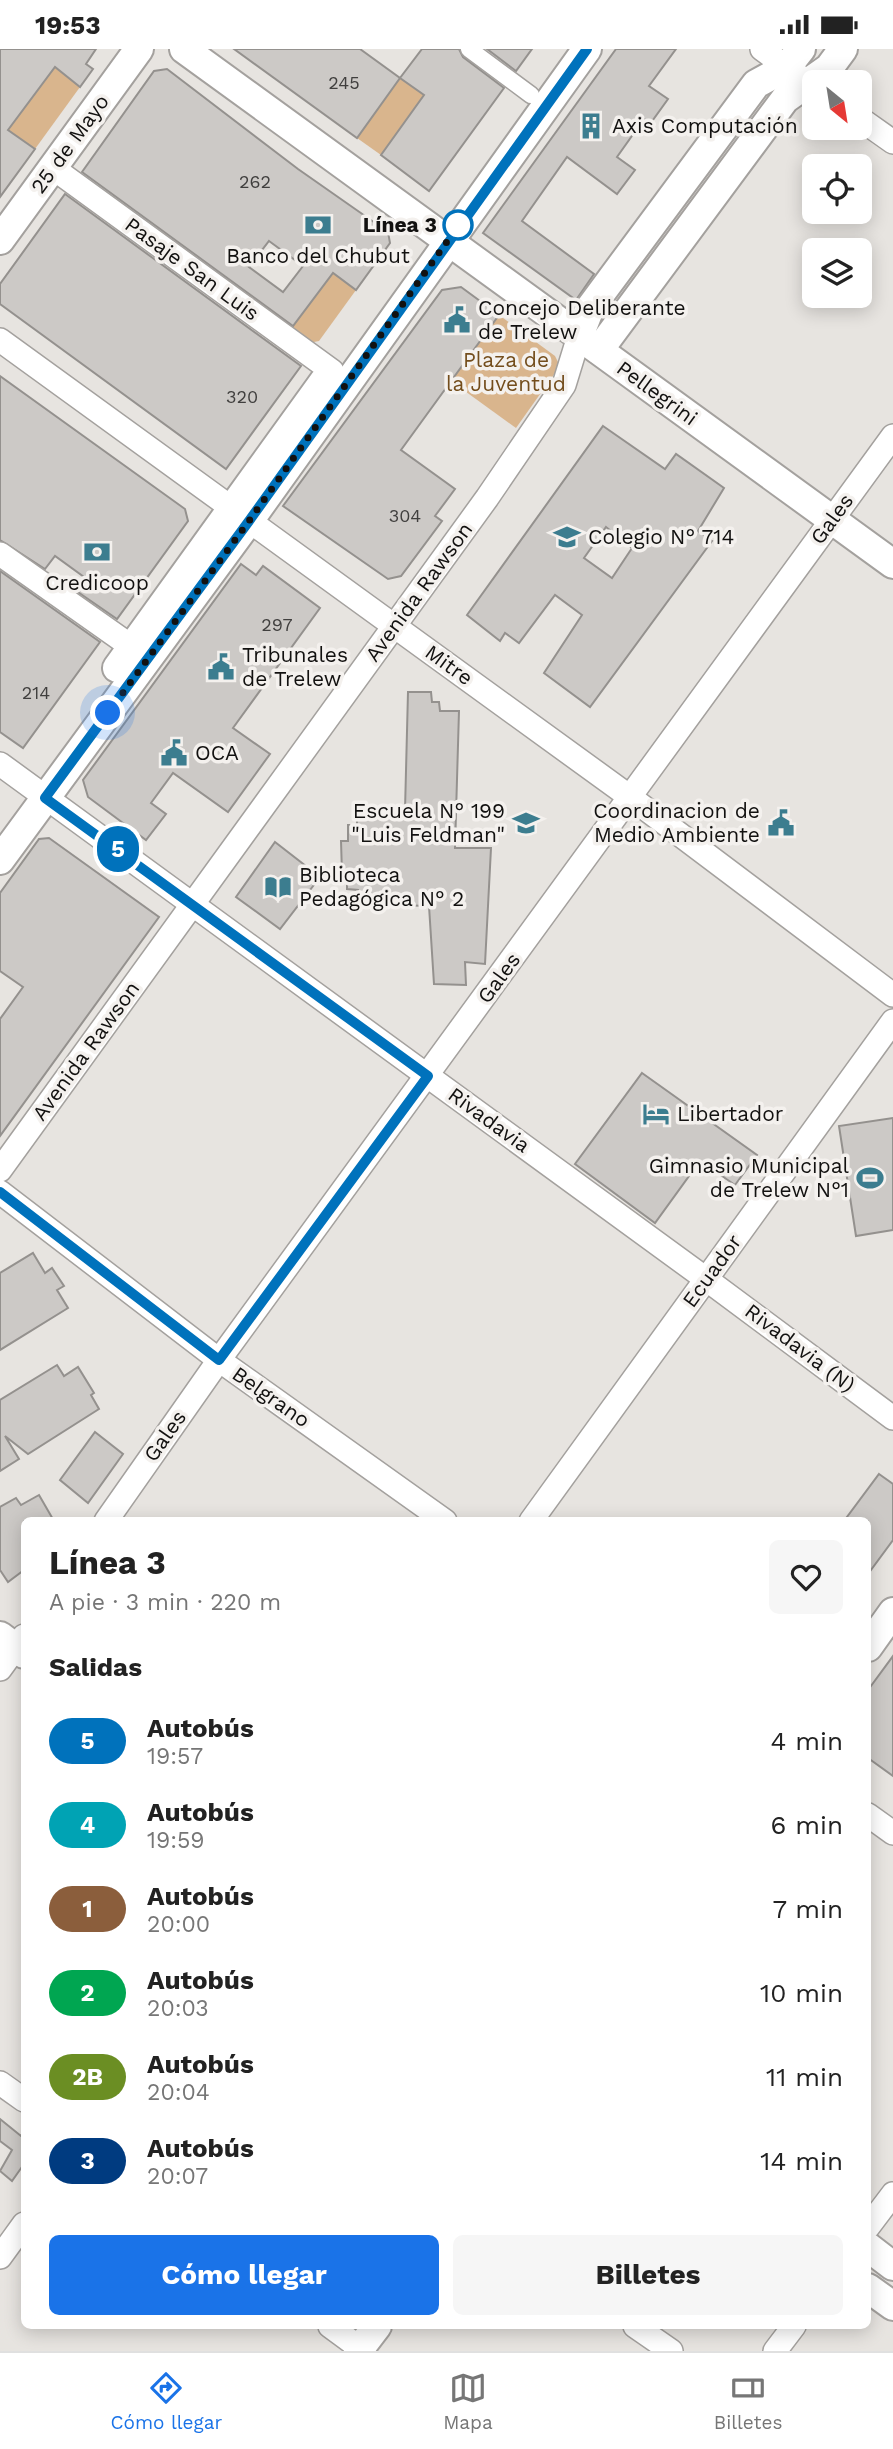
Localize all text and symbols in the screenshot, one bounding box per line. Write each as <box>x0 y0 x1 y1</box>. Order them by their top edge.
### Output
text: 19:53 <box>35 10 101 40</box>
north arrow <box>802 70 872 140</box>
map controls <box>802 70 872 308</box>
house number: 245 <box>328 72 360 93</box>
street label: 25 de Mayo <box>25 89 114 198</box>
building icon: Axis Computación <box>576 111 606 141</box>
place label: Axis Computación <box>612 113 798 138</box>
button: locate <box>802 154 872 224</box>
house number: 262 <box>239 171 271 192</box>
bank icon: Banco del Chubut <box>303 210 333 240</box>
marker: Línea 3 <box>443 210 473 240</box>
street label: Pasaje San Luis <box>120 212 264 326</box>
place label: Línea 3 <box>363 212 437 237</box>
button: layers <box>802 238 872 308</box>
place label: Banco del Chubut <box>226 243 410 268</box>
place label: Concejo Deliberante de Trelew <box>478 295 686 344</box>
public building icon: Concejo Deliberante de Trelew <box>442 305 472 335</box>
park label: Plaza de la Juventud <box>446 347 566 396</box>
street label: Pellegrini <box>612 355 703 430</box>
house number: 320 <box>226 386 258 407</box>
street label: Gales <box>805 488 858 549</box>
house number: 304 <box>389 505 421 526</box>
street label: Avenida Rawson <box>360 517 478 666</box>
school or university icon: Colegio N° 714 <box>552 522 582 552</box>
place label: Colegio N° 714 <box>588 524 734 549</box>
bank icon: Credicoop <box>82 537 112 567</box>
place label: Credicoop <box>45 570 149 595</box>
house number: 297 <box>261 614 293 635</box>
street label: Mitre <box>421 639 478 690</box>
place label: Tribunales de Trelew <box>242 642 348 691</box>
public building icon: Tribunales de Trelew <box>206 652 236 682</box>
house number: 214 <box>22 682 50 703</box>
your location <box>90 695 125 730</box>
public building icon: OCA <box>159 738 189 768</box>
place label: OCA <box>195 740 239 765</box>
place label: Escuela N° 199 "Luis Feldman" <box>351 798 505 847</box>
place label: Coordinacion de Medio Ambiente <box>593 798 760 847</box>
school or university icon: Escuela N° 199 "Luis Feldman" <box>511 808 541 838</box>
public building icon: Coordinacion de Medio Ambiente <box>766 808 796 838</box>
line badge: 5 <box>95 826 141 872</box>
text: 5 <box>111 835 125 863</box>
place label: Biblioteca Pedagógica N° 2 <box>299 862 464 911</box>
library icon: Biblioteca Pedagógica N° 2 <box>263 872 293 902</box>
street label: Gales <box>472 947 525 1008</box>
street label: Avenida Rawson <box>27 976 145 1125</box>
street label: Rivadavia <box>443 1082 535 1158</box>
hotel icon: Libertador <box>641 1099 671 1129</box>
place label: Libertador <box>677 1101 784 1126</box>
place label: Gimnasio Municipal de Trelew N°1 <box>649 1153 850 1202</box>
sports icon: Gimnasio Municipal de Trelew N°1 <box>855 1163 885 1193</box>
street label: Ecuador <box>677 1229 747 1312</box>
street label: Rivadavia (N) <box>740 1298 860 1397</box>
street label: Belgrano <box>228 1361 315 1432</box>
street label: Gales <box>138 1405 191 1466</box>
button: heart <box>769 1540 843 1614</box>
text: Línea 3 <box>49 1543 166 1582</box>
text: A pie · 3 min · 220 m <box>49 1589 281 1616</box>
text: Salidas <box>49 1652 142 1682</box>
text: Autobús <box>147 1713 254 1743</box>
text: 4 min <box>770 1726 843 1756</box>
text: 5 <box>81 1727 95 1755</box>
text: 19:57 <box>147 1743 203 1770</box>
text: Autobús <box>147 1797 254 1827</box>
text: 6 min <box>771 1810 843 1840</box>
text: 4 <box>80 1811 95 1839</box>
text: 19:59 <box>147 1827 205 1854</box>
text: Autobús <box>147 1881 254 1911</box>
text: 7 min <box>773 1894 843 1924</box>
text: 1 <box>82 1895 93 1923</box>
text: 20:00 <box>147 1911 210 1938</box>
text: Autobús <box>147 1965 254 1995</box>
text: 10 min <box>760 1978 843 2008</box>
text: 2 <box>80 1979 95 2007</box>
text: 20:03 <box>147 1995 209 2022</box>
text: Autobús <box>147 2049 254 2079</box>
text: 11 min <box>766 2062 843 2092</box>
text: 2B <box>72 2063 103 2091</box>
text: 20:04 <box>147 2079 210 2106</box>
text: Autobús <box>147 2133 254 2163</box>
text: 14 min <box>760 2146 843 2176</box>
text: 3 <box>80 2147 95 2175</box>
text: 20:07 <box>147 2163 208 2190</box>
button: Cómo llegar <box>49 2235 439 2315</box>
button: Billetes <box>453 2235 843 2315</box>
tab: Cómo llegar <box>111 2369 222 2434</box>
tab: Mapa <box>443 2369 493 2434</box>
tab: Billetes <box>714 2369 782 2434</box>

